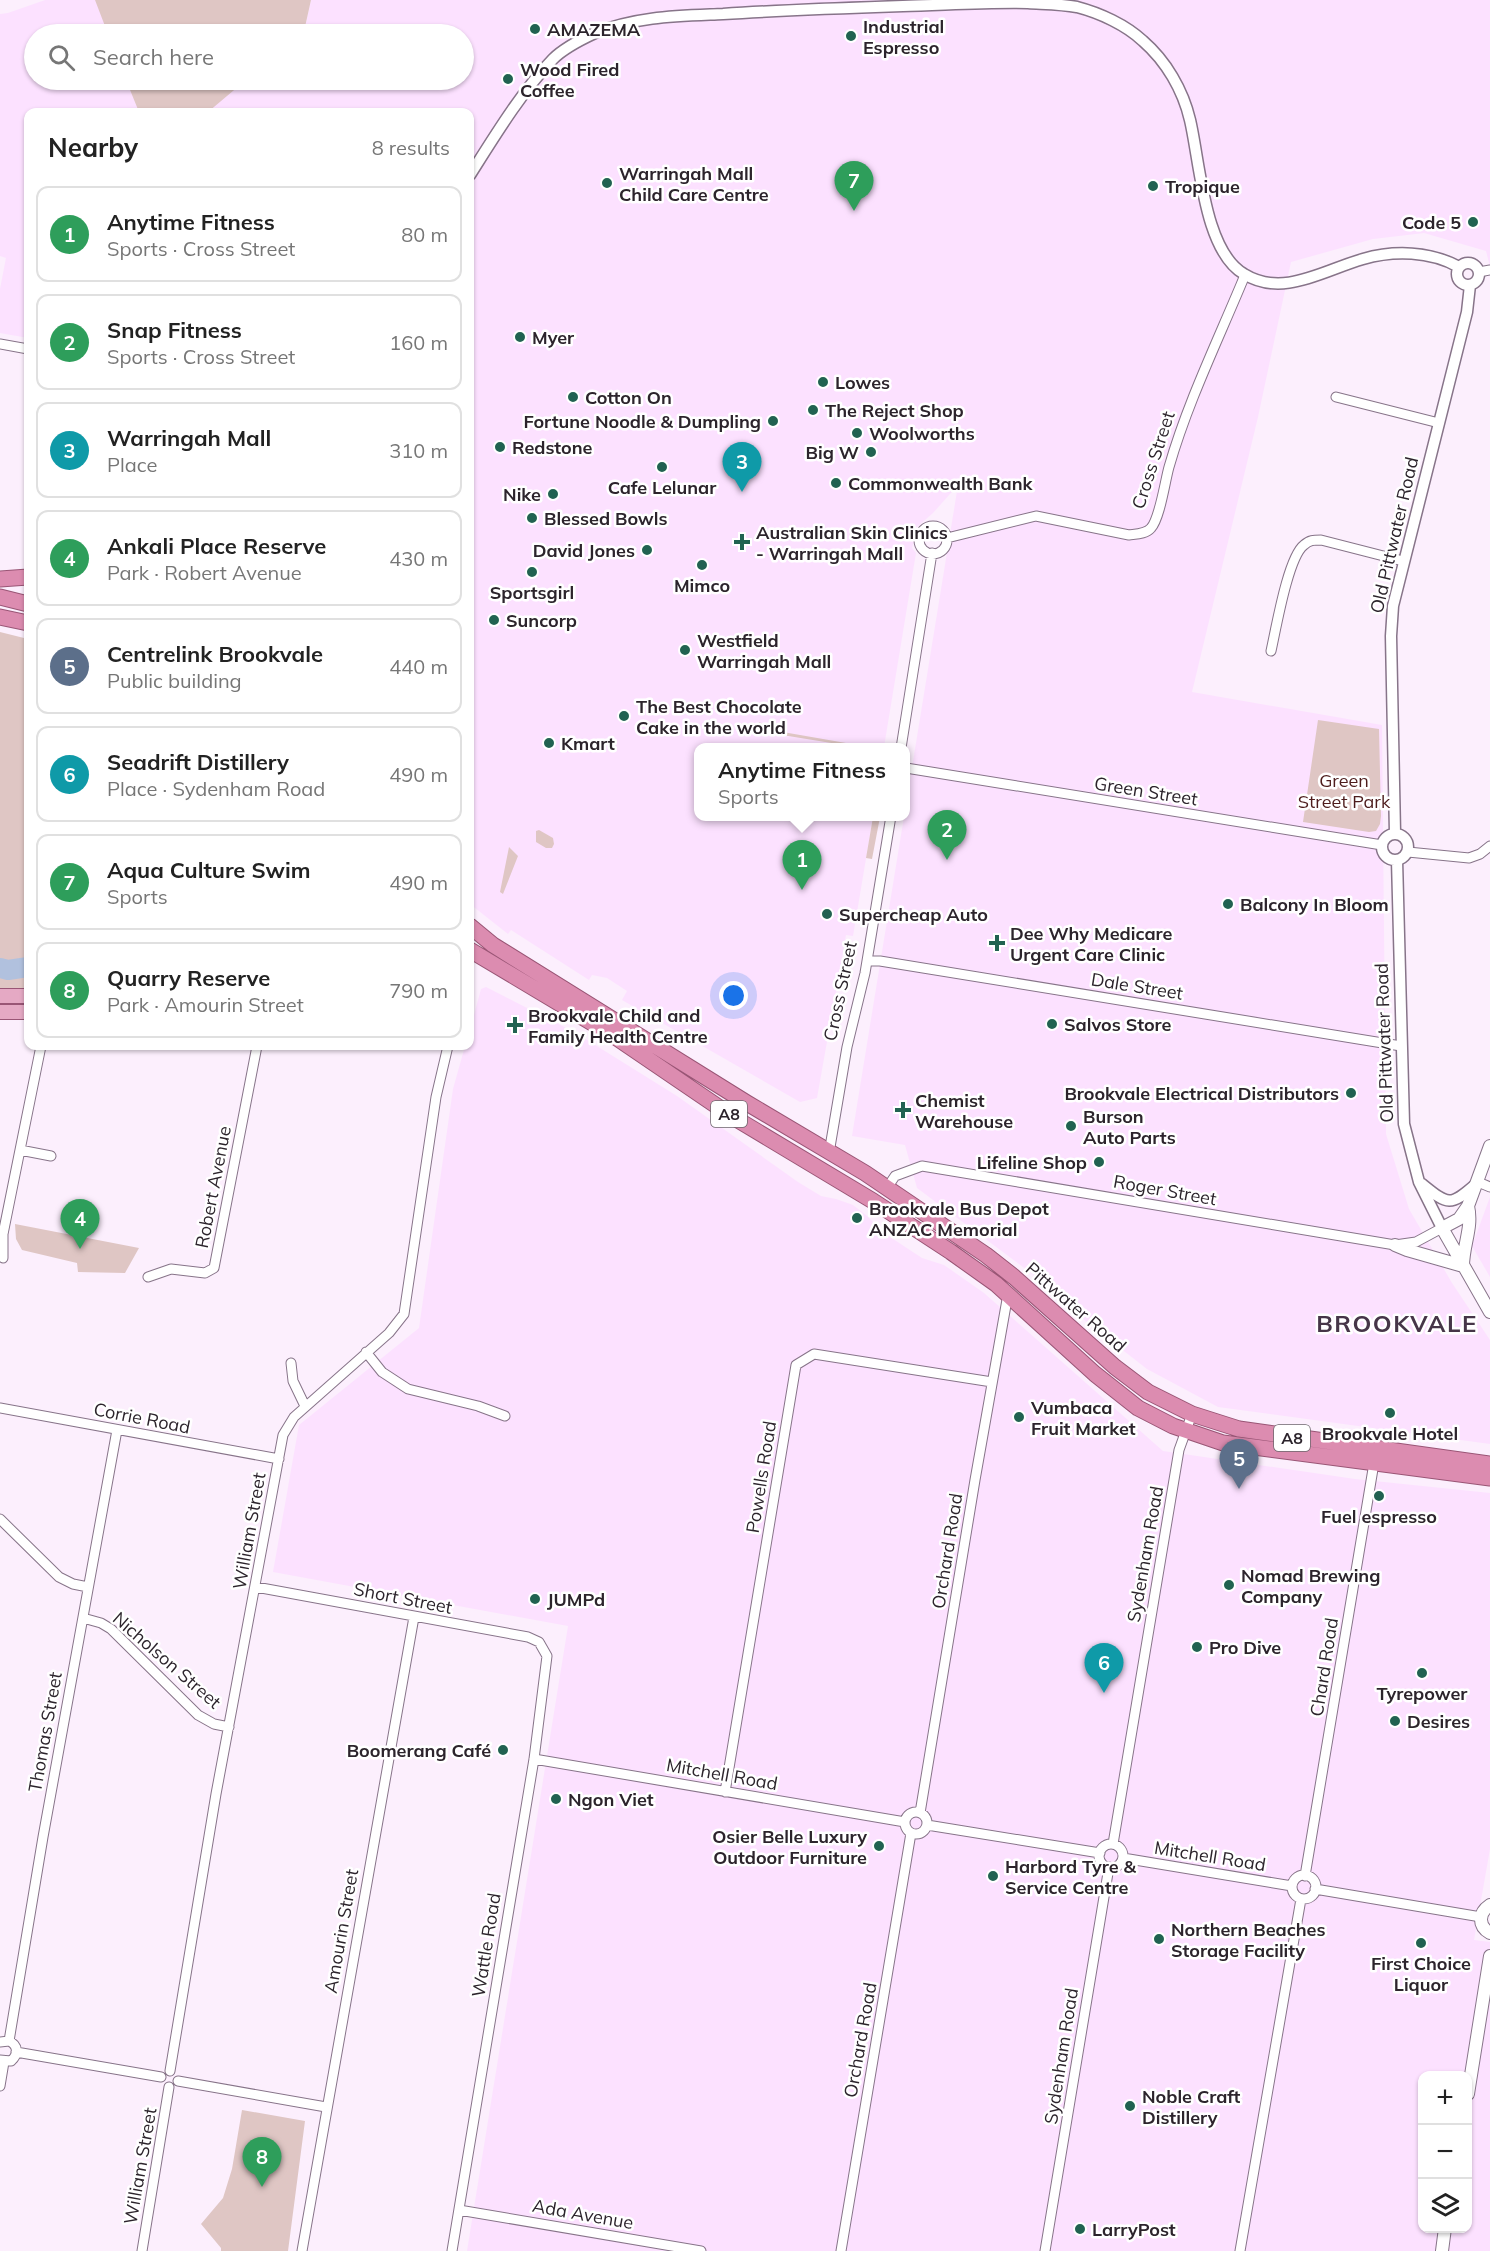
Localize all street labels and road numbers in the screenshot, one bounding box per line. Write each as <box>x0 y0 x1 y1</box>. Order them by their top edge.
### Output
street label: Cross Street <box>1126 408 1180 512</box>
street label: Old Pittwater Road <box>1365 455 1423 615</box>
street label: Green Street <box>1093 771 1199 811</box>
street label: Cross Street <box>818 939 862 1043</box>
street label: Old Pittwater Road <box>1370 963 1398 1123</box>
street label: Dale Street <box>1089 967 1185 1005</box>
road number: A8 <box>711 1101 747 1127</box>
street label: Robert Avenue <box>190 1124 236 1250</box>
street label: Roger Street <box>1112 1170 1218 1210</box>
street label: Pittwater Road <box>1021 1257 1131 1357</box>
street label: Corrie Road <box>92 1397 192 1439</box>
street label: Powells Road <box>741 1419 781 1535</box>
road number: A8 <box>1274 1425 1310 1451</box>
street label: William Street <box>227 1471 271 1591</box>
street label: Sydenham Road <box>1122 1484 1168 1624</box>
street label: Orchard Road <box>927 1492 967 1610</box>
street label: Short Street <box>352 1577 454 1619</box>
street label: Nicholson Street <box>108 1607 226 1713</box>
street label: Chard Road <box>1305 1616 1343 1718</box>
street label: Thomas Street <box>23 1670 67 1794</box>
street label: Mitchell Road <box>665 1753 779 1795</box>
street label: Mitchell Road <box>1153 1836 1267 1876</box>
street label: Amourin Street <box>319 1867 363 1995</box>
street label: Wattle Road <box>466 1891 506 1999</box>
street label: Orchard Road <box>839 1981 881 2099</box>
street label: Sydenham Road <box>1039 1986 1083 2126</box>
street label: William Street <box>118 2106 162 2226</box>
street label: Ada Avenue <box>531 2194 635 2234</box>

